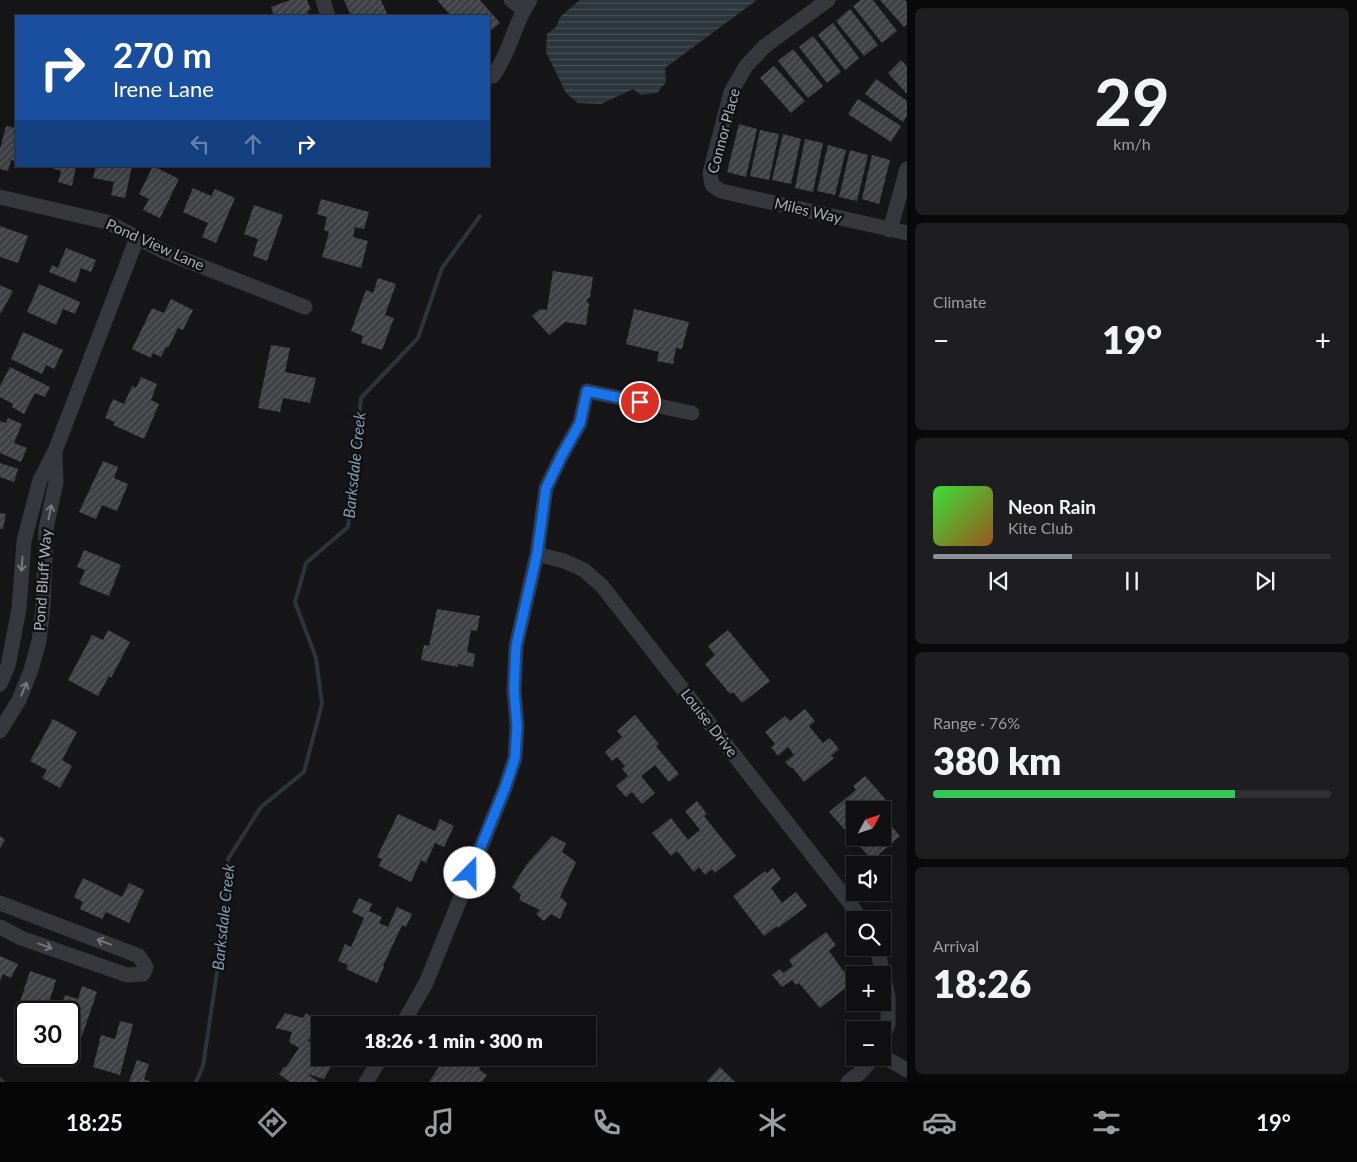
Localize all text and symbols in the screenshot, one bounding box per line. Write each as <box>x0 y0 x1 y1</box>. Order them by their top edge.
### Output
text: 270 m <box>113 33 212 75</box>
icon: right <box>30 35 95 100</box>
text: 29 <box>1094 62 1170 140</box>
text: Irene Lane <box>113 75 214 102</box>
street label: Connor Place <box>703 86 743 175</box>
icon: left <box>186 130 214 158</box>
icon: ahead <box>239 130 267 158</box>
icon: right <box>292 130 320 158</box>
text: km/h <box>1113 134 1151 153</box>
street label: Miles Way <box>773 194 844 227</box>
street label: Pond View Lane <box>104 214 207 274</box>
text: Climate <box>933 292 986 311</box>
text: 19° <box>1102 316 1162 362</box>
text: − <box>933 323 949 357</box>
text: + <box>1315 323 1331 357</box>
pin <box>619 381 661 423</box>
icon: arrive <box>626 388 654 416</box>
water label: Barksdale Creek <box>338 410 369 519</box>
text: Neon Rain <box>1008 495 1096 518</box>
one-way arrow <box>46 504 55 520</box>
text: Kite Club <box>1008 518 1073 537</box>
street label: Pond Bluff Way <box>29 528 55 632</box>
one-way arrow <box>18 556 27 572</box>
icon: previous <box>985 567 1013 595</box>
icon: pause <box>1118 567 1146 595</box>
icon: next <box>1251 567 1279 595</box>
one-way arrow <box>20 682 29 697</box>
street label: Louise Drive <box>678 685 742 760</box>
text: Range · 76% <box>933 713 1020 732</box>
text: 380 km <box>933 737 1061 783</box>
north arrow <box>846 801 891 846</box>
map controls <box>846 801 891 1066</box>
position arrow <box>443 846 495 898</box>
button: sound <box>846 856 891 901</box>
water label: Barksdale Creek <box>207 862 238 971</box>
button: search <box>846 911 891 956</box>
text: Arrival <box>933 936 979 955</box>
one-way arrow <box>96 937 112 946</box>
one-way arrow <box>36 942 52 951</box>
text: 18:26 <box>933 960 1031 1006</box>
button: + <box>846 966 891 1011</box>
speed limit sign: 30 <box>15 1001 80 1066</box>
button: − <box>846 1021 891 1066</box>
text: 18:26 · 1 min · 300 m <box>364 1029 543 1052</box>
icon: directions <box>255 1105 290 1140</box>
icon: music <box>422 1105 457 1140</box>
icon: phone <box>589 1105 624 1140</box>
icon: climate <box>755 1105 790 1140</box>
icon: car <box>922 1105 957 1140</box>
icon: filters <box>1089 1105 1124 1140</box>
text: 18:25 <box>66 1109 123 1136</box>
text: 19° <box>1256 1109 1291 1136</box>

